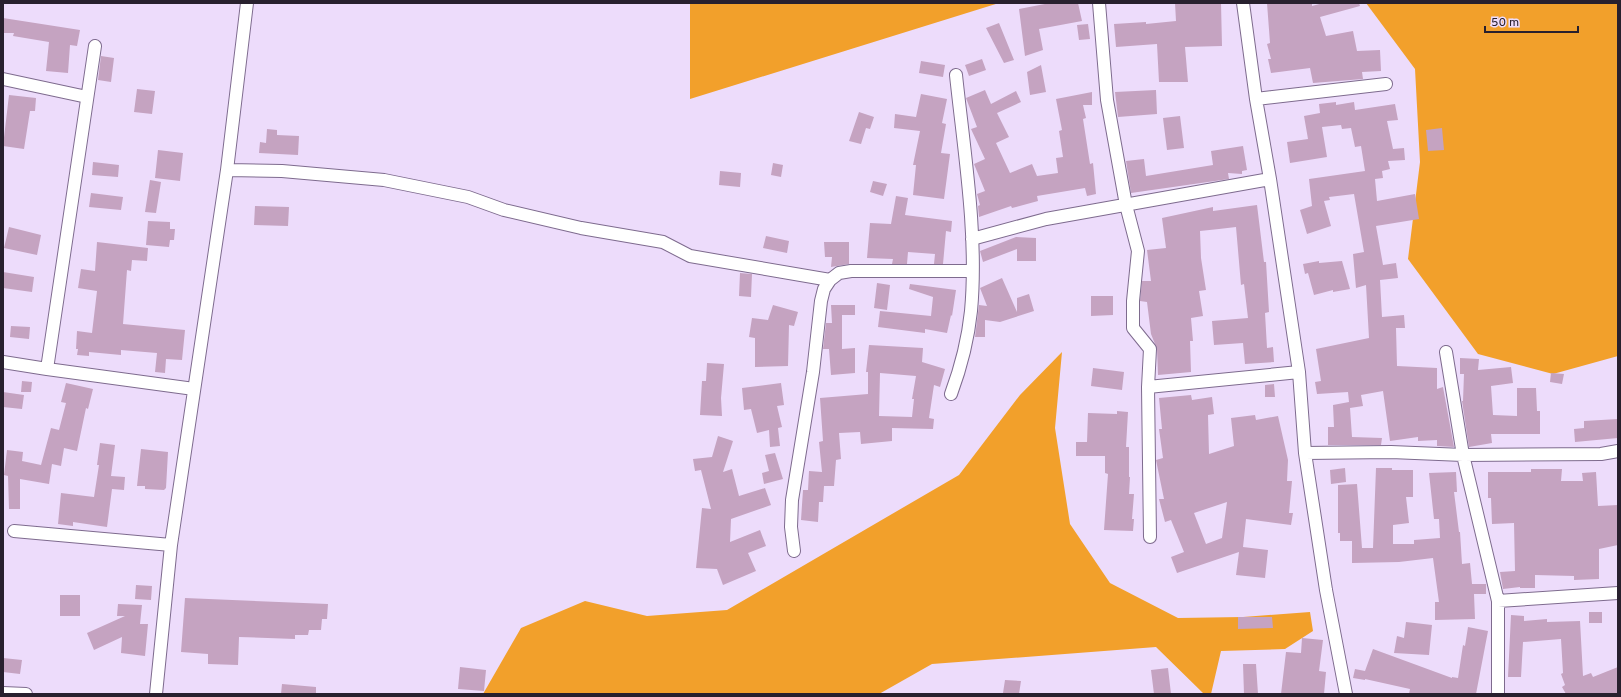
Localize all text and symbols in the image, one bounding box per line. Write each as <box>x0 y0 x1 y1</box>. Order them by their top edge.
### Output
scale bar <box>1485 8 1578 34</box>
text: 50 m <box>1491 15 1519 31</box>

